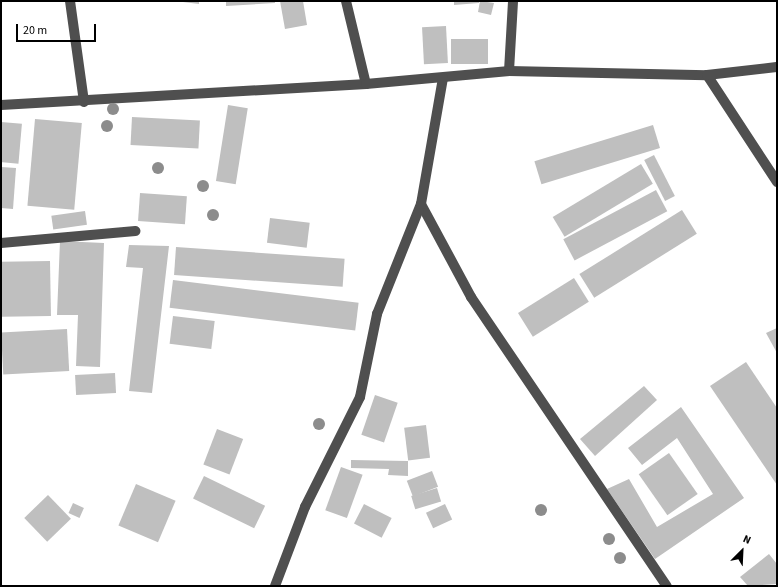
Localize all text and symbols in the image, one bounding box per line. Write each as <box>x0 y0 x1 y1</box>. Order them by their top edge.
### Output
scale bar <box>18 16 98 42</box>
text: 20 m <box>23 22 47 39</box>
north arrow <box>722 531 762 571</box>
text: N <box>741 531 753 548</box>

